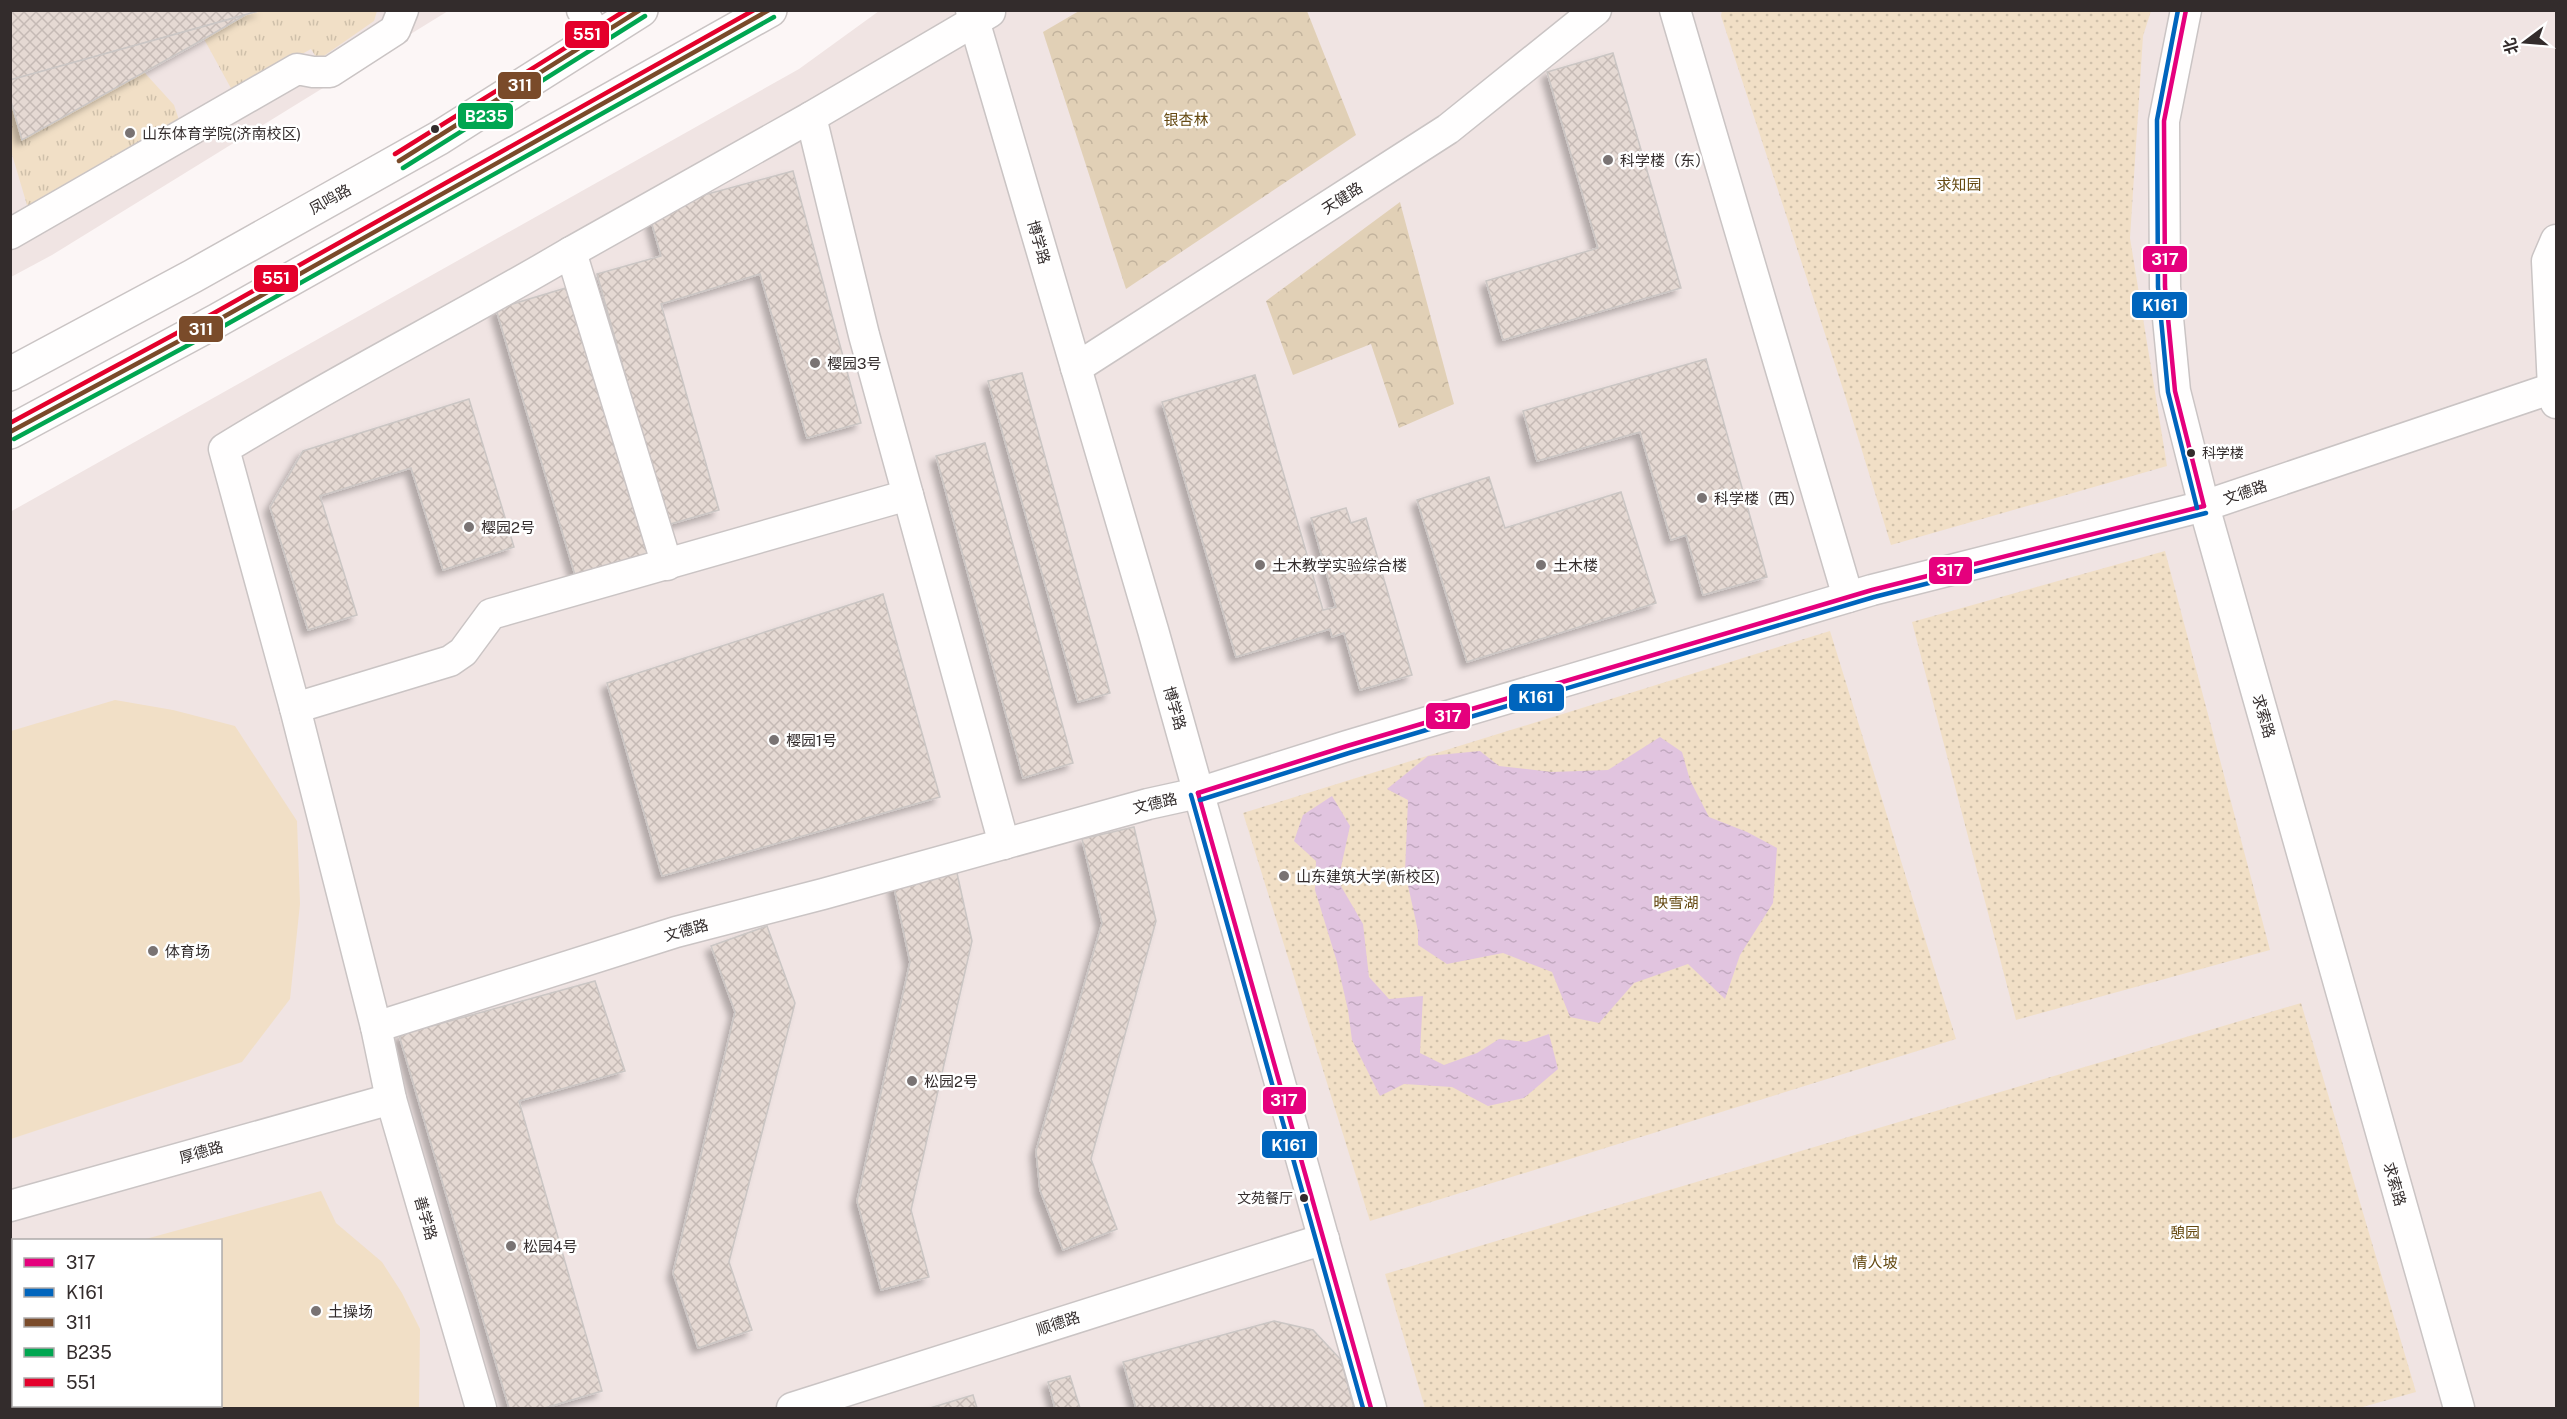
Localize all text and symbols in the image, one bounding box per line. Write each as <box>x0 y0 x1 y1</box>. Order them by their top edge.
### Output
north arrow <box>2495 12 2555 72</box>
line badge: 551 <box>564 20 610 49</box>
text: 551 <box>573 25 601 44</box>
text: 北 <box>2500 36 2522 56</box>
line badge: 311 <box>497 71 542 100</box>
text: 311 <box>508 76 532 95</box>
line badge: B235 <box>457 102 514 130</box>
text: B235 <box>465 107 507 126</box>
park label: 银杏林 <box>1163 111 1209 128</box>
unlabelled marker <box>429 123 441 135</box>
place label: 山东体育学院(济南校区) <box>142 125 301 142</box>
marker: 山东体育学院(济南校区) <box>123 126 137 140</box>
place label: 科学楼（东） <box>1620 152 1710 169</box>
marker: 科学楼（东） <box>1601 153 1615 167</box>
park label: 求知园 <box>1936 176 1982 193</box>
street label: 天健路 <box>1318 179 1366 217</box>
street label: 凤鸣路 <box>306 181 354 217</box>
street label: 博学路 <box>1025 218 1053 266</box>
line badge: 317 <box>2142 245 2188 273</box>
text: 317 <box>2151 250 2179 269</box>
line badge: 551 <box>253 264 299 293</box>
text: 551 <box>262 269 290 288</box>
line badge: K161 <box>2131 291 2188 319</box>
text: K161 <box>2142 296 2178 315</box>
line badge: 311 <box>178 315 224 343</box>
text: 311 <box>189 320 213 339</box>
place label: 樱园3号 <box>827 355 881 372</box>
marker: 樱园3号 <box>808 356 822 370</box>
place label: 科学楼 <box>2202 445 2244 461</box>
marker: 科学楼 <box>2185 447 2197 459</box>
street label: 文德路 <box>2221 477 2269 507</box>
place label: 科学楼（西） <box>1714 490 1804 507</box>
marker: 科学楼（西） <box>1695 491 1709 505</box>
place label: 樱园2号 <box>481 519 535 536</box>
marker: 樱园2号 <box>462 520 476 534</box>
line badge: 317 <box>1928 556 1973 585</box>
place label: 土木教学实验综合楼 <box>1272 557 1407 574</box>
place label: 土木楼 <box>1553 557 1598 574</box>
marker: 土木教学实验综合楼 <box>1253 558 1267 572</box>
marker: 土木楼 <box>1534 558 1548 572</box>
text: 317 <box>1936 561 1964 580</box>
line badge: K161 <box>1508 683 1565 712</box>
street label: 博学路 <box>1161 684 1189 732</box>
text: K161 <box>1518 688 1554 707</box>
street label: 求索路 <box>2250 692 2278 740</box>
line badge: 317 <box>1425 702 1471 730</box>
text: 317 <box>1434 707 1462 726</box>
place label: 樱园1号 <box>786 732 837 749</box>
marker: 樱园1号 <box>767 733 781 747</box>
street label: 文德路 <box>1131 790 1179 816</box>
place label: 山东建筑大学(新校区) <box>1296 868 1440 885</box>
marker: 山东建筑大学(新校区) <box>1277 869 1291 883</box>
park label: 映雪湖 <box>1653 894 1699 911</box>
street label: 文德路 <box>662 916 710 944</box>
place label: 体育场 <box>165 943 210 960</box>
marker: 体育场 <box>146 944 160 958</box>
place label: 松园2号 <box>924 1073 978 1090</box>
marker: 松园2号 <box>905 1074 919 1088</box>
line badge: 317 <box>1262 1086 1307 1115</box>
text: 317 <box>1270 1091 1298 1110</box>
line badge: K161 <box>1261 1130 1318 1159</box>
text: K161 <box>1271 1136 1307 1155</box>
street label: 厚德路 <box>177 1138 225 1166</box>
street label: 求索路 <box>2381 1160 2409 1208</box>
place label: 文苑餐厅 <box>1237 1190 1293 1206</box>
marker: 文苑餐厅 <box>1298 1192 1310 1204</box>
street label: 善学路 <box>412 1194 440 1242</box>
park label: 憩园 <box>2170 1224 2200 1241</box>
place label: 松园4号 <box>523 1238 577 1255</box>
legend <box>12 1239 222 1407</box>
marker: 松园4号 <box>504 1239 518 1253</box>
text: 317 <box>66 1252 95 1273</box>
park label: 情人坡 <box>1852 1254 1898 1271</box>
text: K161 <box>66 1282 104 1303</box>
place label: 土操场 <box>328 1303 373 1320</box>
marker: 土操场 <box>309 1304 323 1318</box>
street label: 顺德路 <box>1034 1308 1082 1338</box>
text: 311 <box>66 1312 92 1333</box>
text: B235 <box>66 1342 112 1363</box>
text: 551 <box>66 1372 96 1393</box>

